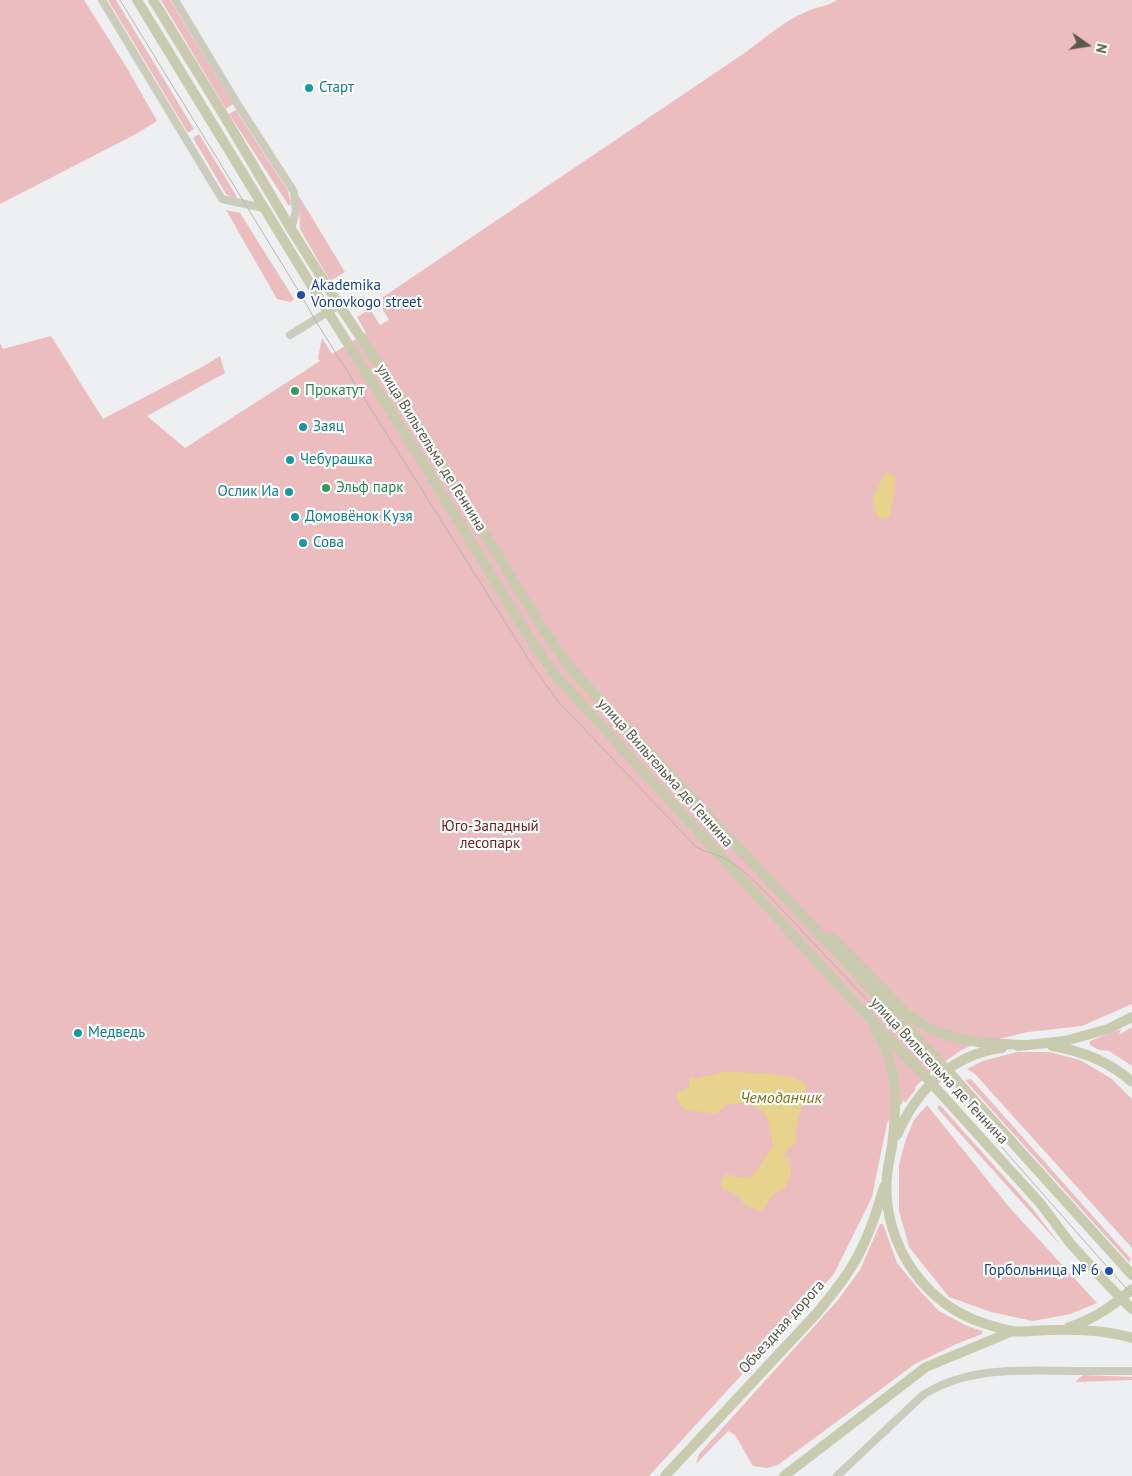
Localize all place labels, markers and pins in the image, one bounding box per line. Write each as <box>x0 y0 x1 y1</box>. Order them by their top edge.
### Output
place label: Старт <box>319 79 354 97</box>
marker: Старт <box>303 82 315 94</box>
place label: Akademika Vonovkogo street <box>311 277 422 312</box>
marker: Akademika Vonovkogo street <box>295 289 307 301</box>
place label: Прокатут <box>305 382 365 400</box>
marker: Прокатут <box>289 385 301 397</box>
place label: Заяц <box>313 418 344 436</box>
marker: Заяц <box>297 421 309 433</box>
place label: Чебурашка <box>300 451 373 469</box>
marker: Чебурашка <box>284 454 296 466</box>
place label: Эльф парк <box>336 479 403 497</box>
marker: Эльф парк <box>320 482 332 494</box>
place label: Ослик Иа <box>217 483 279 501</box>
marker: Ослик Иа <box>283 486 295 498</box>
place label: Домовёнок Кузя <box>305 508 413 526</box>
marker: Домовёнок Кузя <box>289 511 301 523</box>
place label: Сова <box>313 534 344 552</box>
marker: Сова <box>297 537 309 549</box>
place label: Медведь <box>88 1024 145 1042</box>
marker: Медведь <box>72 1027 84 1039</box>
place label: Горбольница № 6 <box>984 1262 1099 1280</box>
marker: Горбольница № 6 <box>1103 1265 1115 1277</box>

